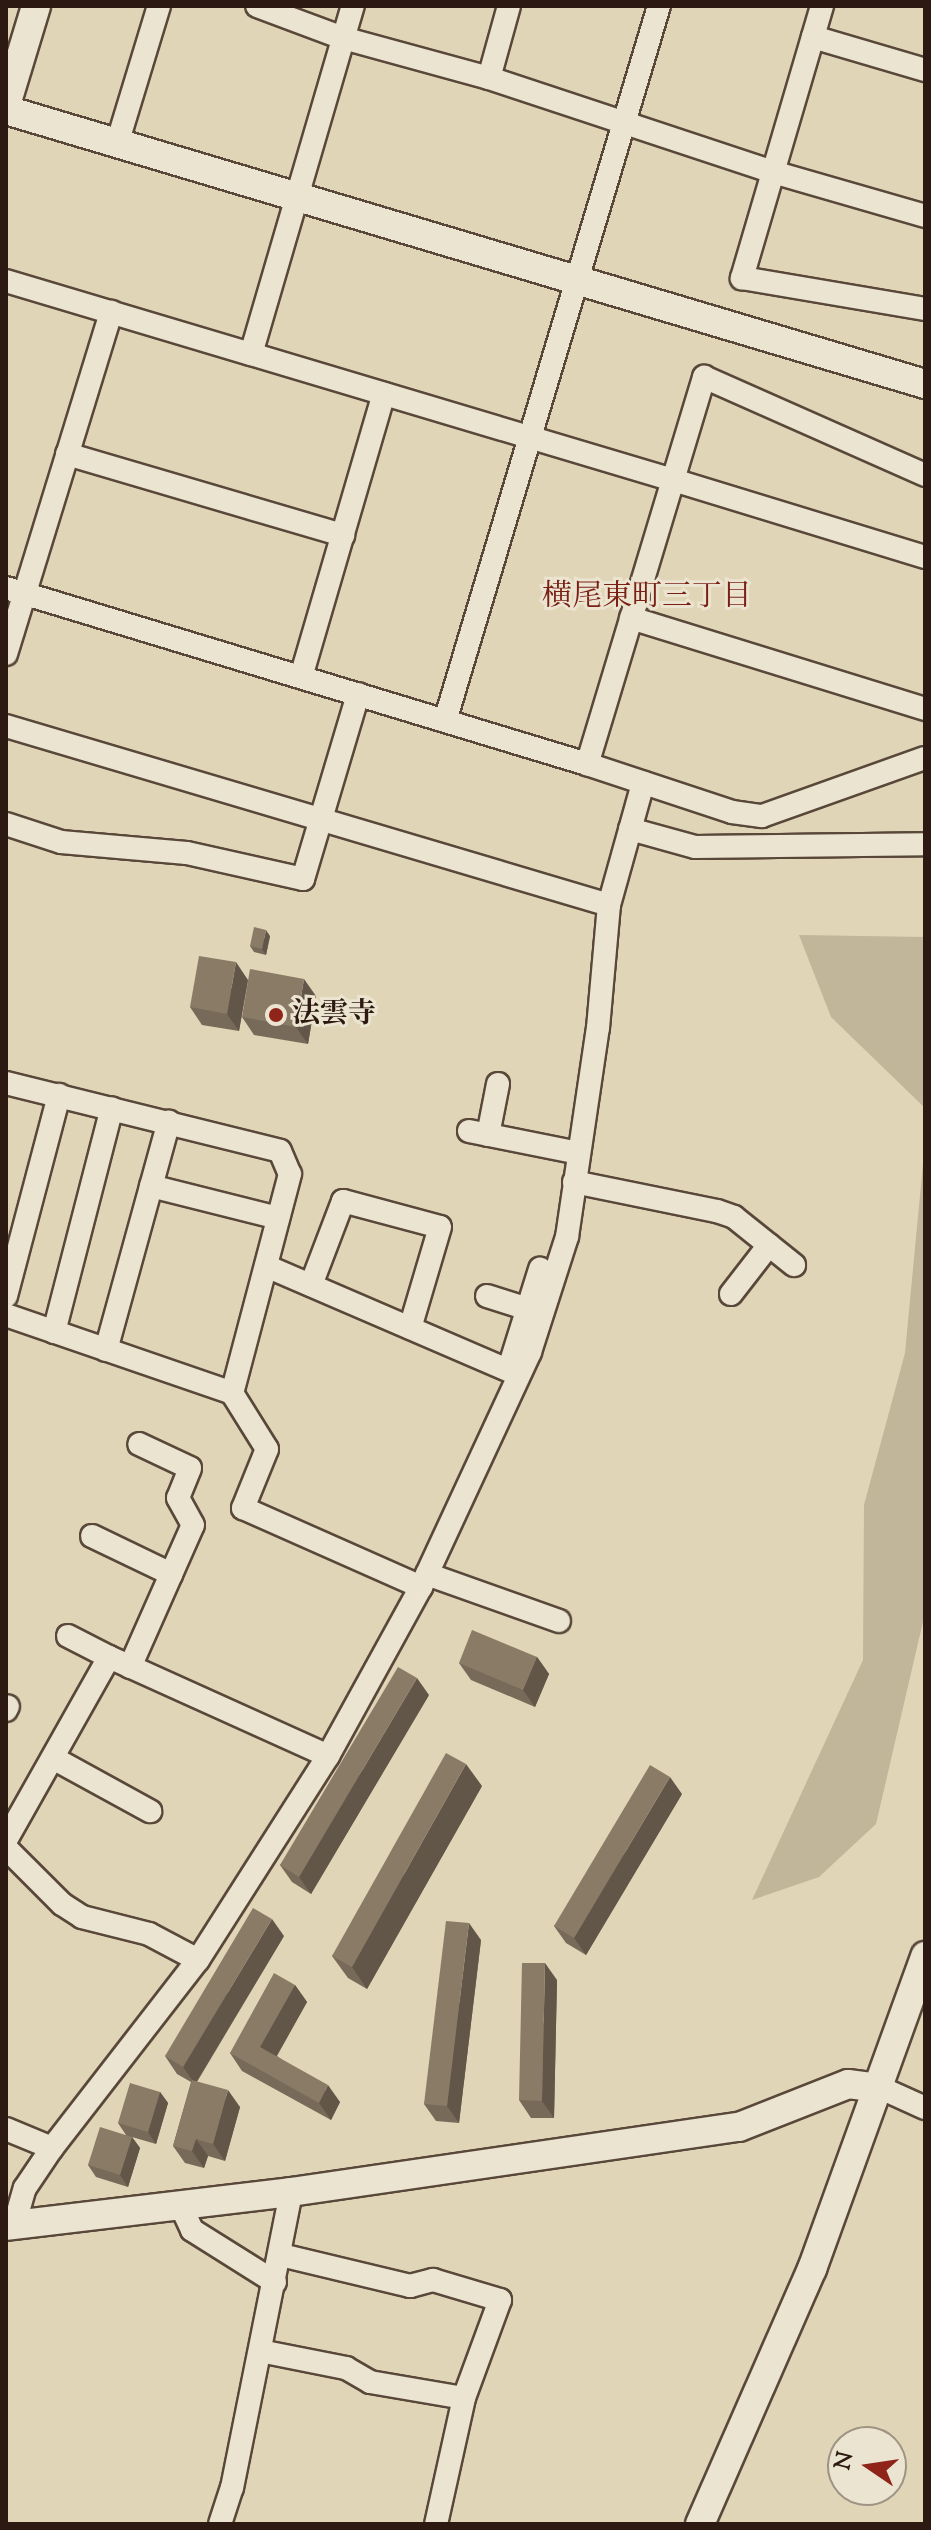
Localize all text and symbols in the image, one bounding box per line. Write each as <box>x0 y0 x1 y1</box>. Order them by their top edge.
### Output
district label: 横尾東町三丁目 <box>542 580 752 616</box>
place label: 法雲寺 <box>292 998 376 1032</box>
marker: 法雲寺 <box>267 1006 285 1024</box>
north arrow <box>827 2426 907 2506</box>
text: N <box>828 2449 863 2473</box>

